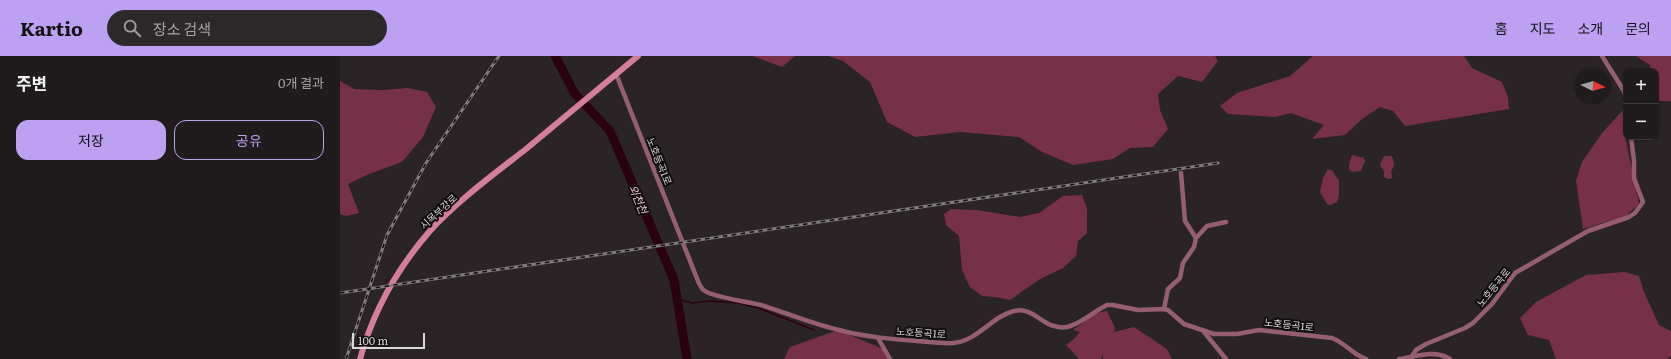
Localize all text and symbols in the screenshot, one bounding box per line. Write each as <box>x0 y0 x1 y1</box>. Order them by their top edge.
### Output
search box <box>107 10 387 46</box>
text: Kartio <box>20 14 83 42</box>
icon: search <box>121 17 143 39</box>
text: 장소 검색 <box>153 17 211 40</box>
text: 홈 <box>1495 18 1508 38</box>
text: 지도 <box>1530 18 1555 38</box>
text: 소개 <box>1577 18 1603 38</box>
text: 문의 <box>1625 18 1651 38</box>
north arrow <box>1575 68 1611 104</box>
map controls <box>1623 68 1659 140</box>
button: + <box>1623 68 1659 104</box>
text: 주변 <box>16 70 47 95</box>
text: 0개 결과 <box>278 73 324 92</box>
button: − <box>1623 104 1659 140</box>
button: 저장 <box>16 120 166 160</box>
button: 공유 <box>174 120 324 160</box>
street label: 노호등곡1로 <box>644 135 676 187</box>
water label: 외천천 <box>626 182 653 218</box>
street label: 시목부강로 <box>416 190 460 232</box>
street label: 노호등곡로 <box>1473 264 1513 310</box>
street label: 노호등곡1로 <box>1263 314 1315 334</box>
street label: 노호등곡1로 <box>895 323 947 341</box>
scale bar <box>352 331 425 350</box>
text: 100 m <box>358 332 388 348</box>

